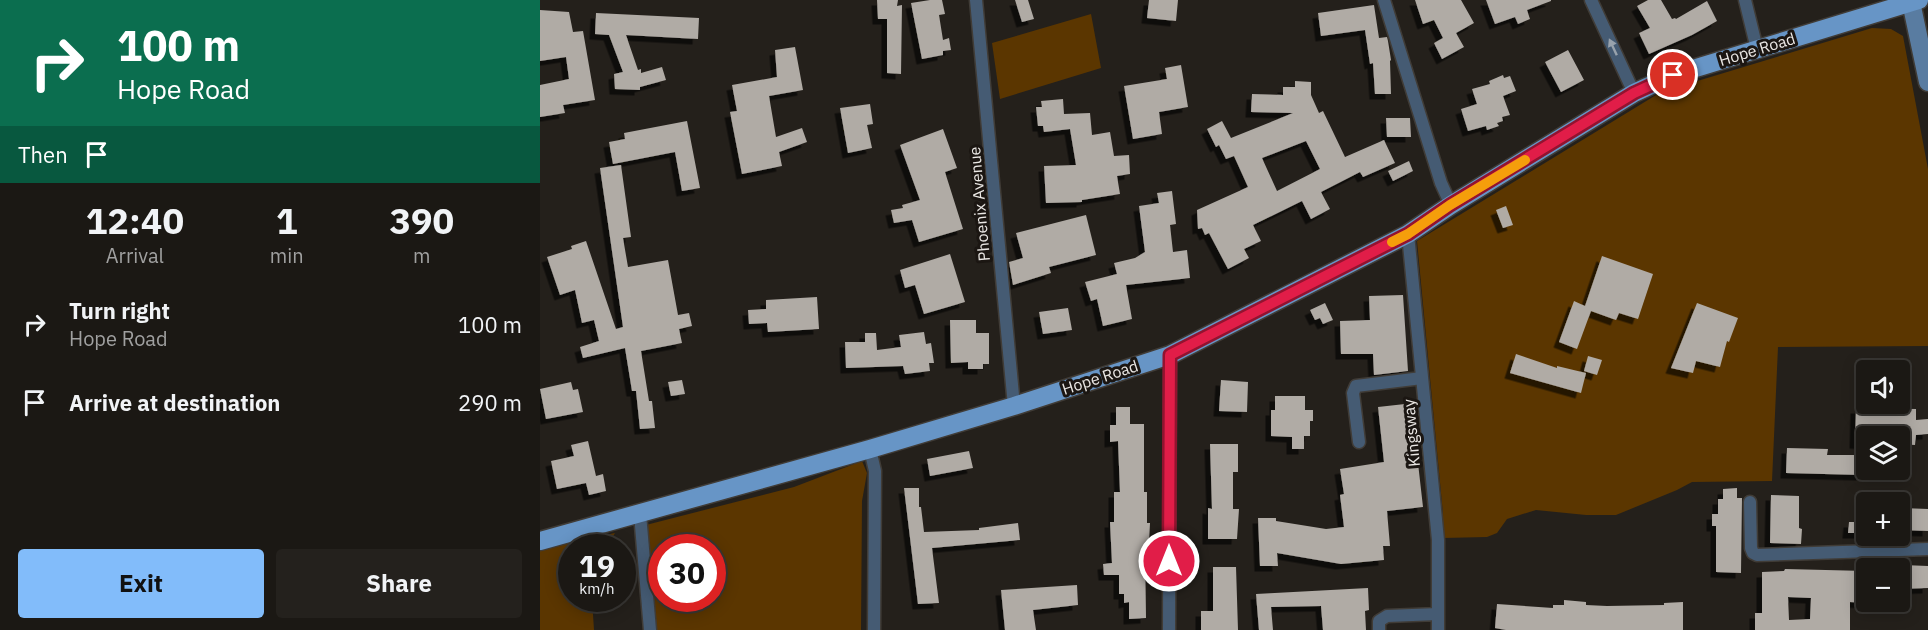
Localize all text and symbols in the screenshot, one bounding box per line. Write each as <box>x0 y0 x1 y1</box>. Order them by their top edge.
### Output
text: 100 m <box>117 18 240 73</box>
icon: right <box>18 24 96 102</box>
street label: Hope Road <box>1716 28 1798 70</box>
one-way arrow <box>1608 38 1617 55</box>
pin <box>1647 49 1698 100</box>
icon: arrive <box>1656 58 1689 91</box>
text: Hope Road <box>117 71 250 106</box>
icon: arrive <box>80 138 113 171</box>
text: Then <box>18 140 68 169</box>
street label: Phoenix Avenue <box>964 146 994 262</box>
text: 12:40 <box>86 197 184 244</box>
text: 1 <box>276 197 298 244</box>
text: 390 <box>389 197 454 244</box>
text: Arrival <box>106 242 164 269</box>
text: min <box>270 242 304 269</box>
text: m <box>413 242 431 269</box>
text: Turn right <box>69 296 170 325</box>
icon: right <box>18 308 51 341</box>
text: 100 m <box>458 310 522 339</box>
text: Hope Road <box>69 325 168 352</box>
street label: Hope Road <box>1059 355 1141 399</box>
map controls <box>1856 360 1910 612</box>
button: sound <box>1856 360 1910 414</box>
icon: arrive <box>18 386 51 419</box>
text: Arrive at destination <box>69 388 280 417</box>
text: 290 m <box>458 388 522 417</box>
street label: Kingsway <box>1398 398 1424 468</box>
button: layers <box>1856 426 1910 480</box>
button: + <box>1856 492 1910 546</box>
position arrow <box>1137 529 1201 593</box>
speed limit sign: 30 <box>648 534 726 612</box>
text: 19 <box>579 546 615 585</box>
button: Exit <box>18 549 264 618</box>
button: Share <box>276 549 522 618</box>
button: − <box>1856 558 1910 612</box>
text: km/h <box>579 579 615 598</box>

